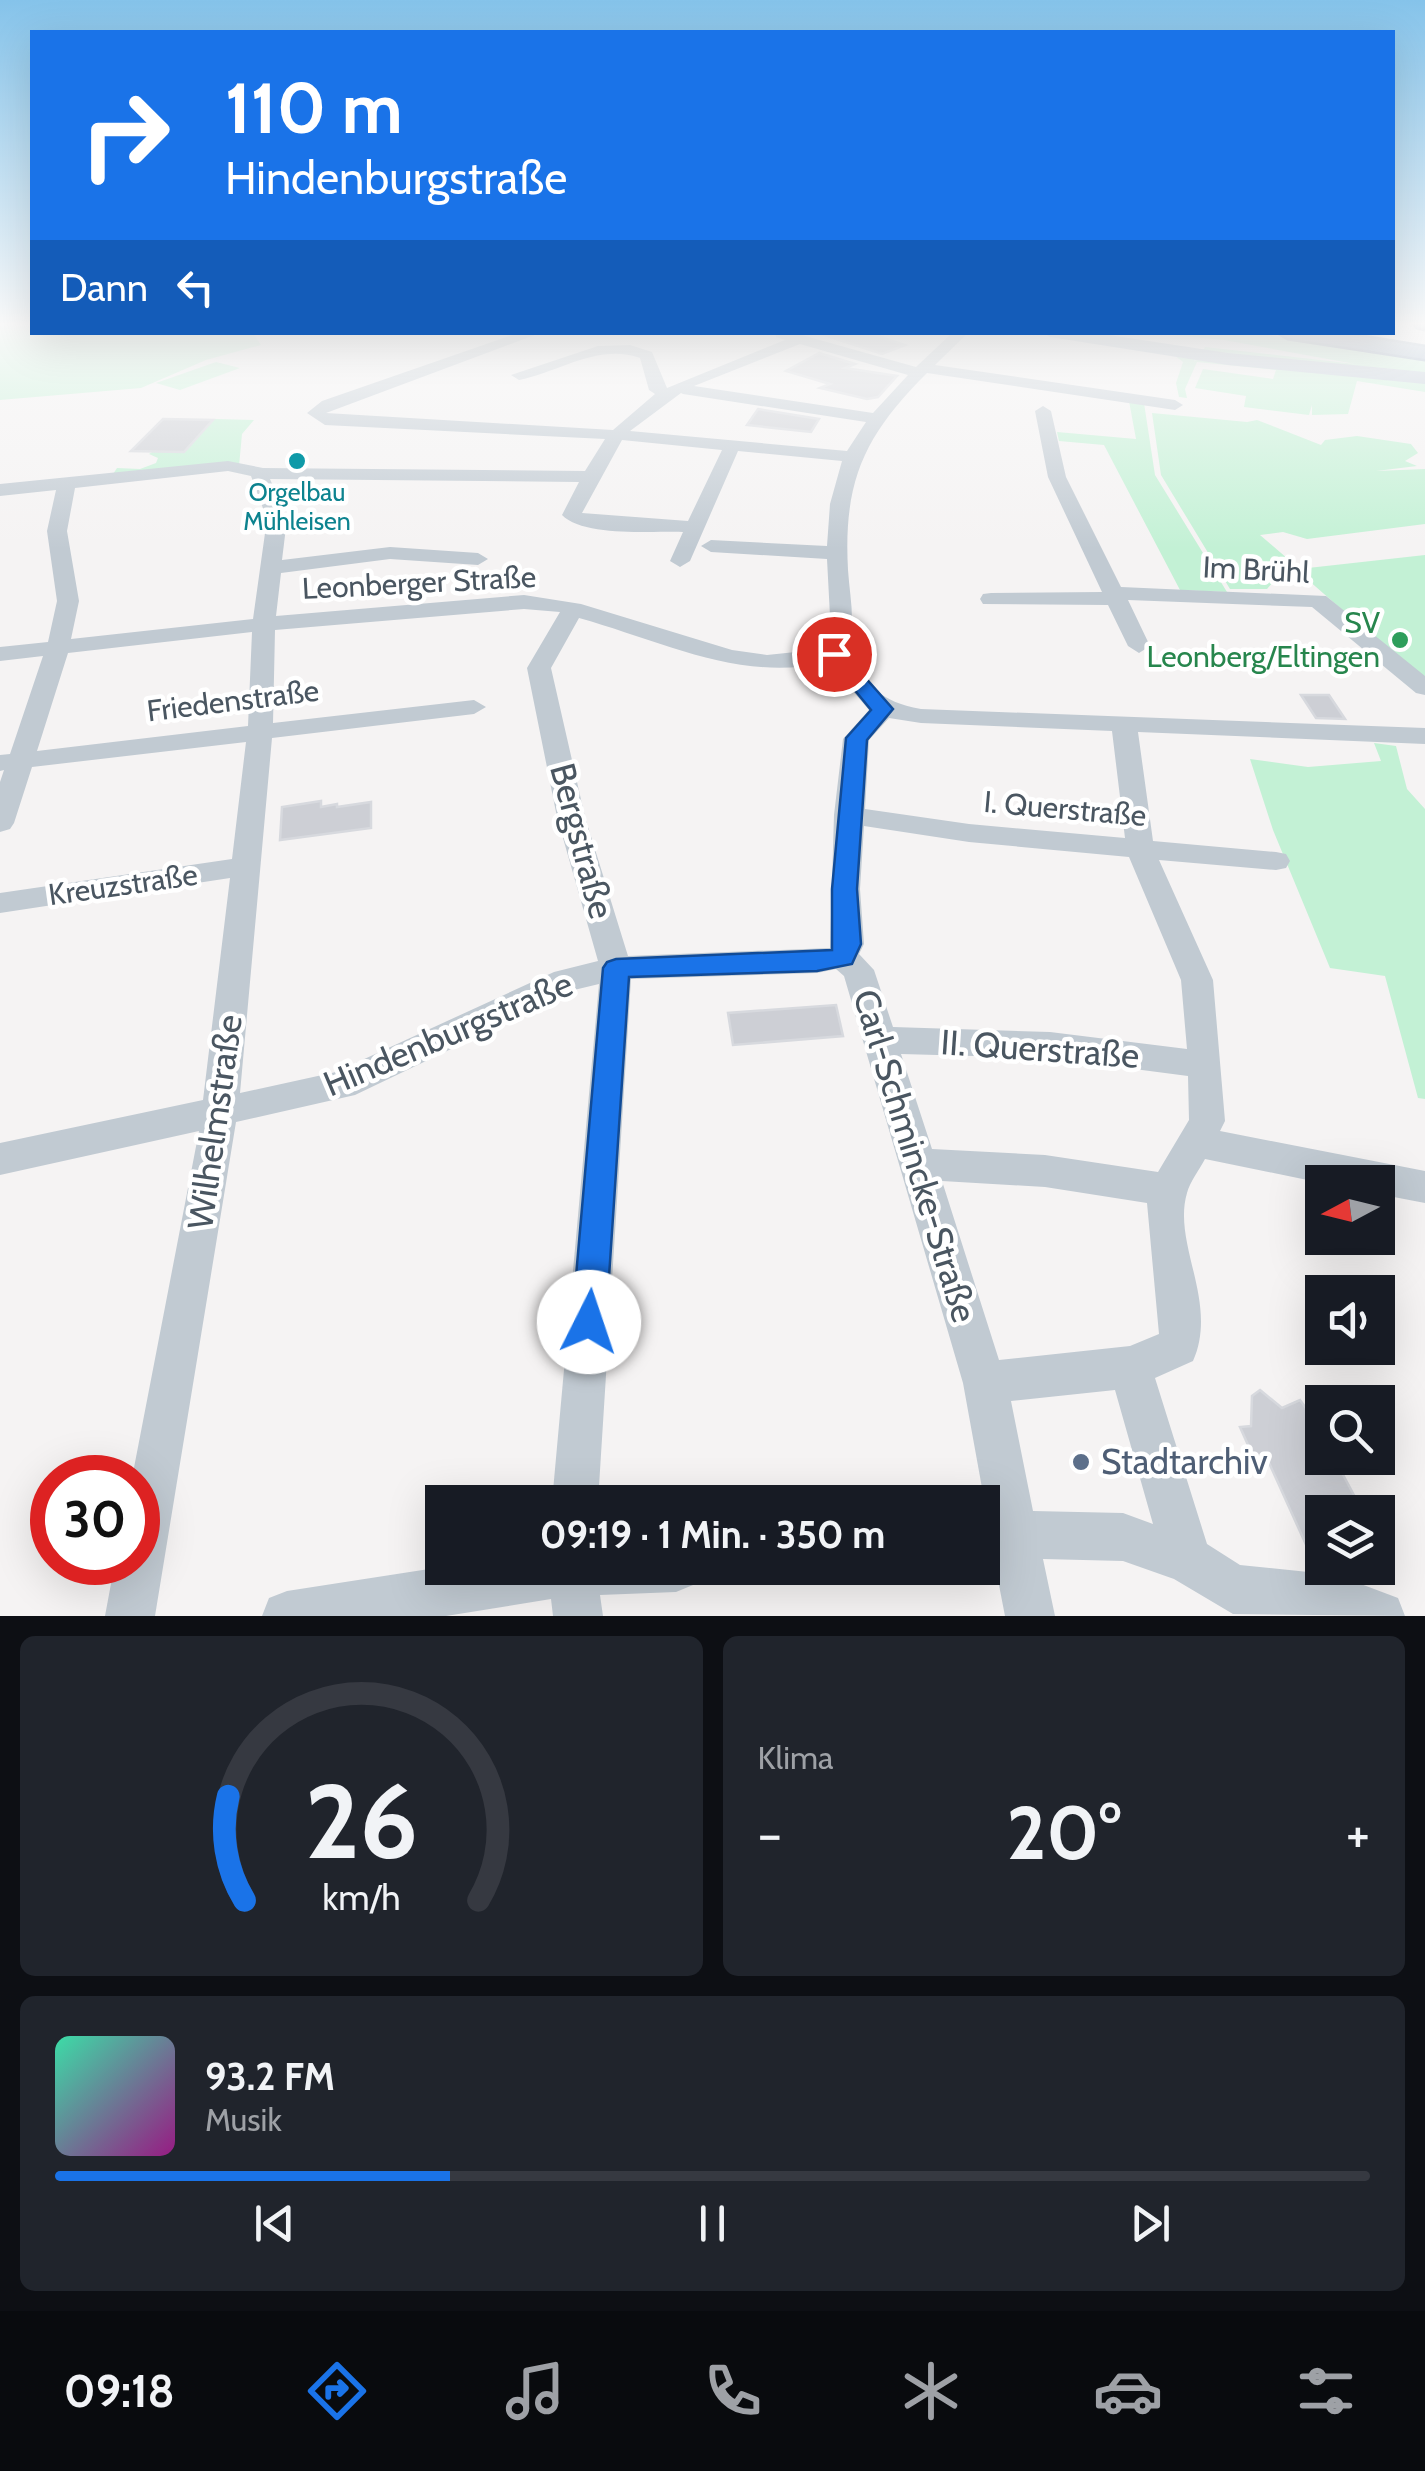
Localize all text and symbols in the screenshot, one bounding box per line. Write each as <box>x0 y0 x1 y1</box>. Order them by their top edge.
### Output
text: 110 m <box>225 65 403 151</box>
icon: right <box>60 70 190 200</box>
text: Hindenburgstraße <box>225 151 567 205</box>
icon: left <box>168 260 223 315</box>
text: Dann <box>60 264 148 311</box>
marker: Orgelbau Mühleisen <box>286 450 308 472</box>
place label: Orgelbau Mühleisen <box>243 477 351 536</box>
street label: Im Brühl <box>1202 548 1310 591</box>
street label: Leonberger Straße <box>301 558 537 607</box>
place label: SV Leonberg/Eltingen <box>1146 604 1381 675</box>
pin <box>792 612 877 697</box>
icon: arrive <box>807 627 862 682</box>
marker: SV Leonberg/Eltingen <box>1389 629 1411 651</box>
street label: Friedenstraße <box>145 672 321 729</box>
street label: Bergstraße <box>541 759 624 923</box>
street label: I. Querstraße <box>982 783 1148 834</box>
street label: Kreuzstraße <box>46 856 200 913</box>
street label: Hindenburgstraße <box>317 962 579 1105</box>
street label: Carl-Schmincke-Straße <box>844 984 987 1327</box>
street label: Wilhelmstraße <box>178 1012 251 1232</box>
street label: II. Querstraße <box>939 1020 1141 1077</box>
north arrow <box>1305 1165 1395 1255</box>
map controls <box>1305 1165 1395 1585</box>
position arrow <box>537 1270 641 1374</box>
button: sound <box>1305 1275 1395 1365</box>
button: search <box>1305 1385 1395 1475</box>
place label: Stadtarchiv <box>1101 1440 1268 1483</box>
marker: Stadtarchiv <box>1070 1451 1092 1473</box>
speed limit sign: 30 <box>30 1455 160 1585</box>
button: layers <box>1305 1495 1395 1585</box>
text: 09:19 · 1 Min. · 350 m <box>540 1511 885 1558</box>
text: Klima <box>758 1738 833 1777</box>
text: 26 <box>305 1758 418 1884</box>
text: 20° <box>1007 1787 1121 1878</box>
text: − <box>758 1800 782 1867</box>
text: + <box>1346 1800 1370 1867</box>
text: km/h <box>322 1876 400 1919</box>
text: 93.2 FM <box>205 2053 335 2100</box>
text: Musik <box>205 2100 282 2139</box>
icon: previous <box>247 2196 302 2251</box>
icon: pause <box>685 2196 740 2251</box>
icon: next <box>1123 2196 1178 2251</box>
icon: directions <box>302 2356 372 2426</box>
icon: music <box>500 2356 570 2426</box>
icon: phone <box>698 2356 768 2426</box>
icon: climate <box>896 2356 966 2426</box>
icon: car <box>1093 2356 1163 2426</box>
icon: filters <box>1291 2356 1361 2426</box>
text: 09:18 <box>64 2364 175 2418</box>

